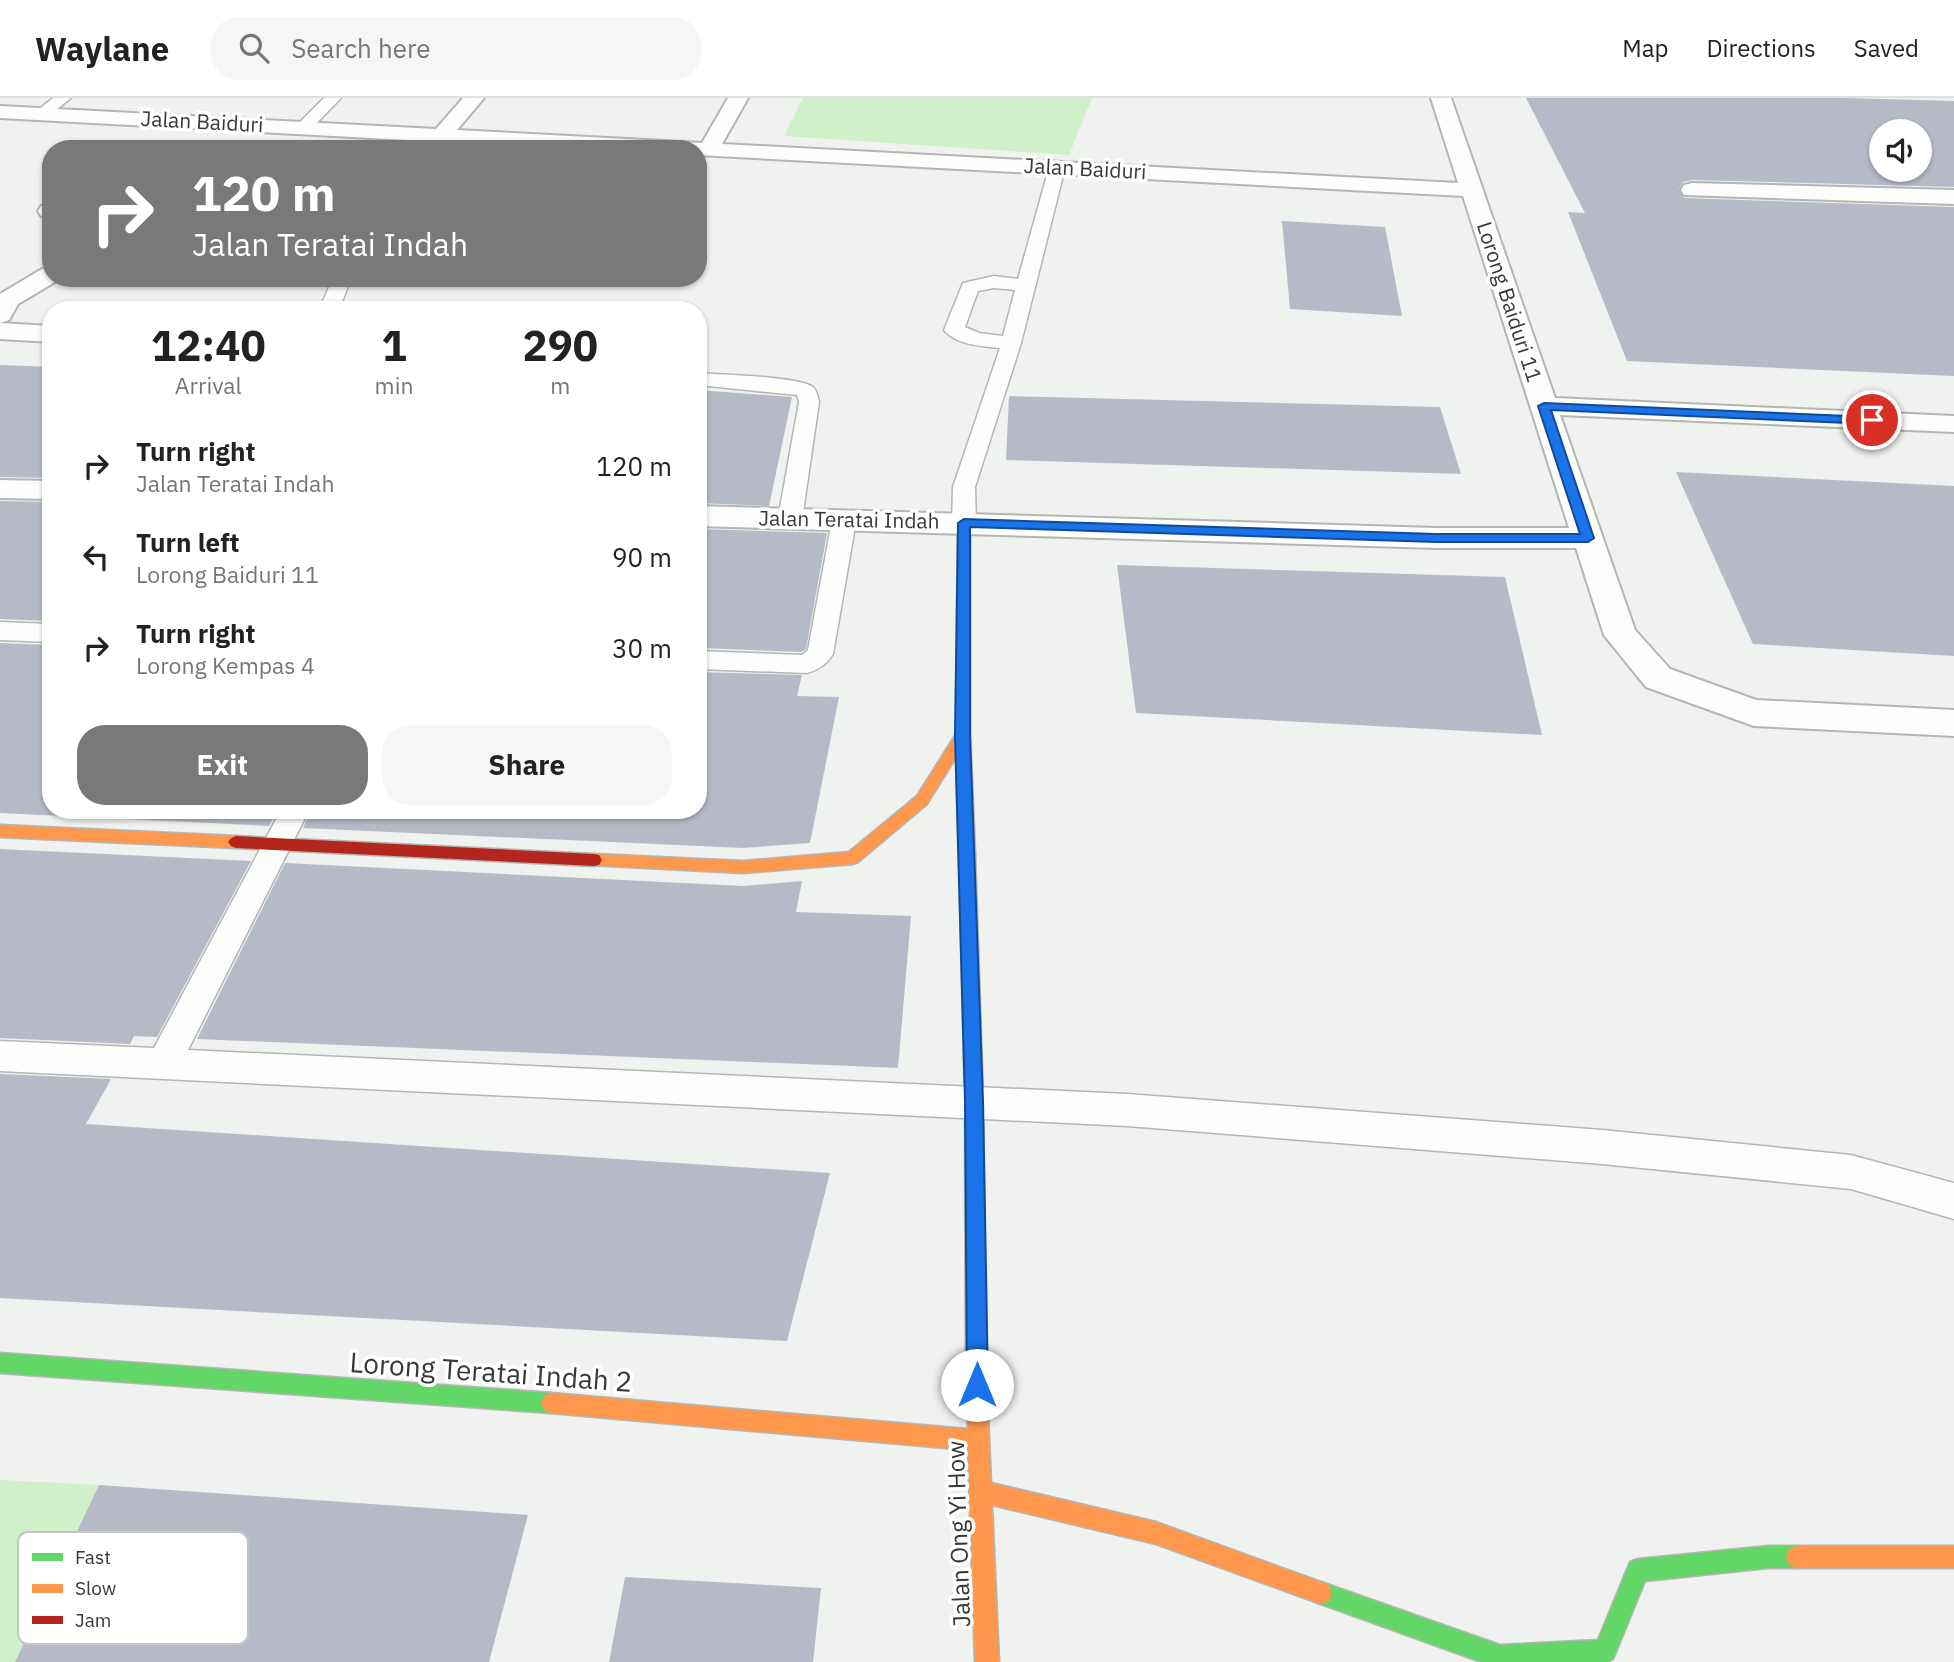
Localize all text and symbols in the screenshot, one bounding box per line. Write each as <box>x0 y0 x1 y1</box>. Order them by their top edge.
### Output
search box <box>211 17 701 80</box>
text: Waylane <box>35 27 169 70</box>
icon: search <box>235 29 273 67</box>
text: Search here <box>291 31 431 65</box>
text: Map <box>1622 32 1668 64</box>
text: Directions <box>1706 32 1816 64</box>
text: Saved <box>1854 32 1919 64</box>
street label: Jalan Baiduri <box>140 104 264 138</box>
map controls <box>1869 119 1932 182</box>
button: sound <box>1869 119 1932 182</box>
street label: Jalan Baiduri <box>1023 151 1147 185</box>
text: 120 m <box>192 161 336 224</box>
icon: right <box>77 168 168 259</box>
street label: Lorong Baiduri 11 <box>1471 218 1549 385</box>
text: Jalan Teratai Indah <box>192 223 468 265</box>
text: 12:40 <box>151 318 266 373</box>
text: 1 <box>381 318 407 373</box>
text: 290 <box>522 318 598 373</box>
text: Arrival <box>175 370 242 400</box>
text: min <box>375 370 413 400</box>
text: m <box>550 370 570 400</box>
pin <box>1842 390 1902 450</box>
icon: arrive <box>1853 401 1891 439</box>
text: Turn right <box>136 434 255 468</box>
icon: right <box>77 447 115 485</box>
text: 120 m <box>596 449 672 483</box>
text: Jalan Teratai Indah <box>136 468 334 498</box>
street label: Jalan Teratai Indah <box>758 503 940 535</box>
text: Turn left <box>136 525 239 559</box>
icon: left <box>77 538 115 576</box>
text: 90 m <box>612 540 672 574</box>
text: Lorong Baiduri 11 <box>136 559 319 589</box>
text: Turn right <box>136 616 255 650</box>
icon: right <box>77 629 115 667</box>
text: 30 m <box>612 631 672 665</box>
text: Lorong Kempas 4 <box>136 650 315 680</box>
button: Exit <box>77 725 368 805</box>
button: Share <box>382 725 672 805</box>
street label: Lorong Teratai Indah 2 <box>348 1343 634 1400</box>
position arrow <box>940 1348 1014 1422</box>
street label: Jalan Ong Yi How <box>939 1440 977 1628</box>
legend <box>18 1532 248 1644</box>
text: Fast <box>75 1545 111 1569</box>
text: Slow <box>75 1576 116 1600</box>
text: Jam <box>75 1608 111 1632</box>

